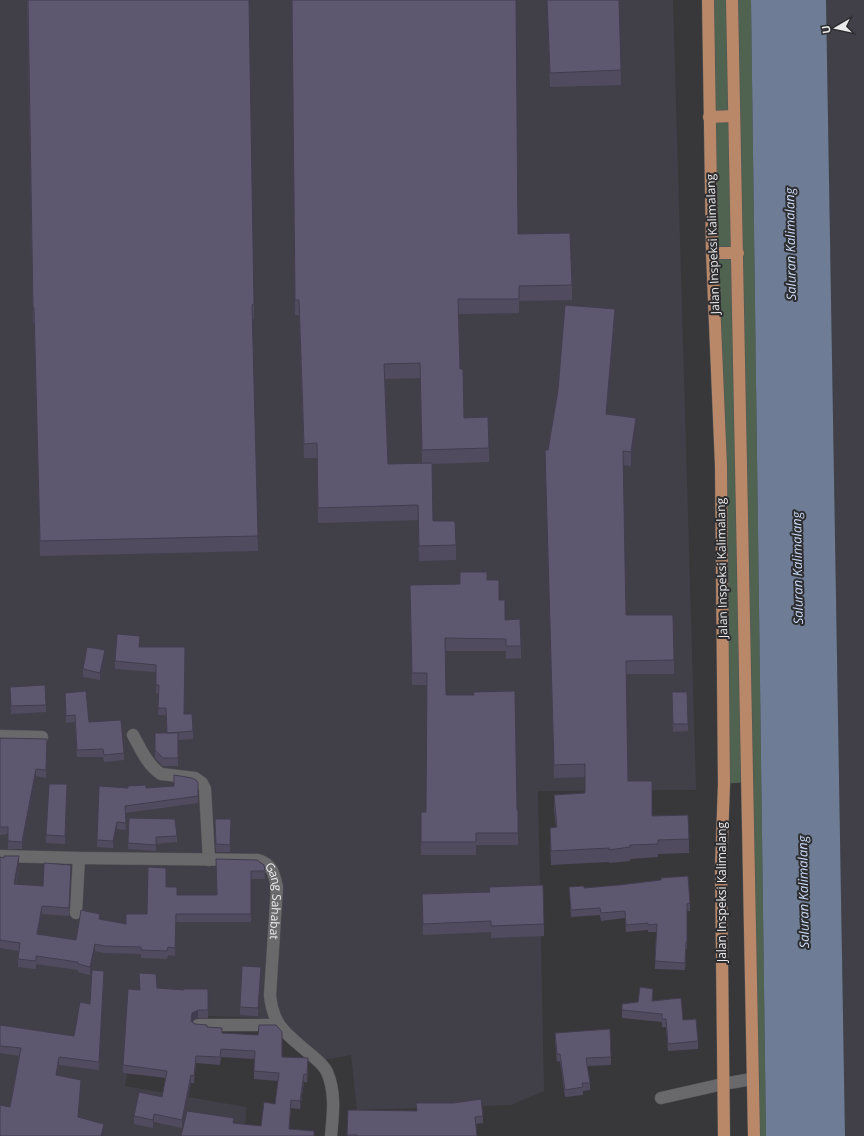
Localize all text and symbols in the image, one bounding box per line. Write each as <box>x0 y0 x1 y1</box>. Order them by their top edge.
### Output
north arrow <box>816 8 856 48</box>
text: U <box>818 24 834 35</box>
street label: Jalan Inspeksi Kalimalang <box>702 173 723 315</box>
water label: Saluran Kalimalang <box>780 186 800 301</box>
street label: Jalan Inspeksi Kalimalang <box>712 497 731 639</box>
water label: Saluran Kalimalang <box>787 510 807 625</box>
street label: Jalan Inspeksi Kalimalang <box>713 821 730 963</box>
water label: Saluran Kalimalang <box>793 834 813 949</box>
street label: Gang Sahabat <box>261 858 286 940</box>

